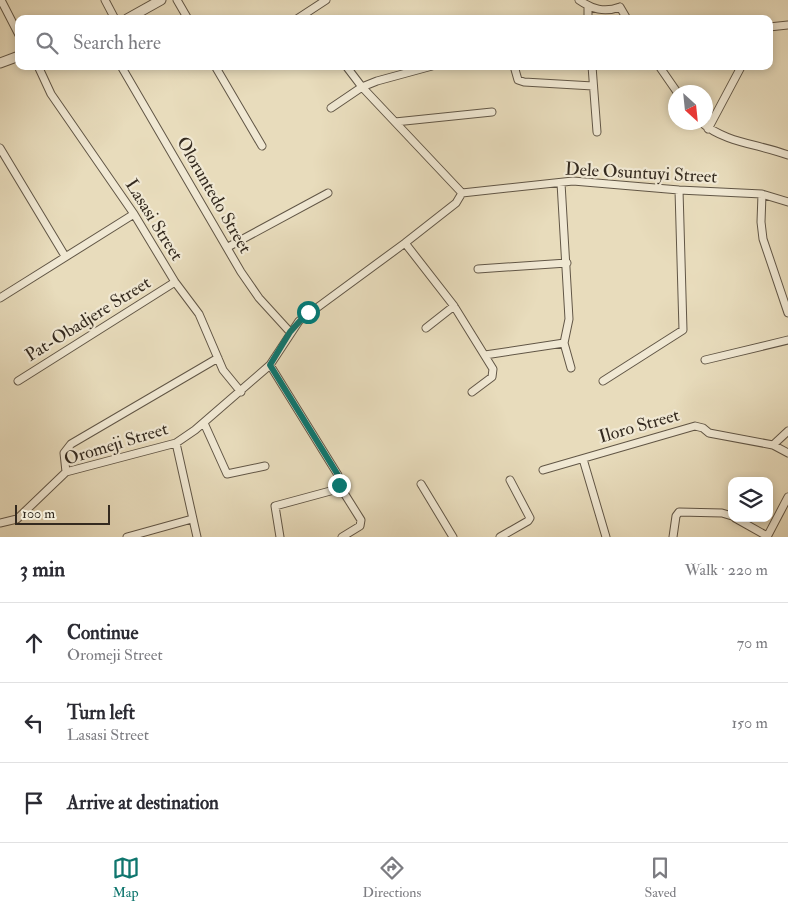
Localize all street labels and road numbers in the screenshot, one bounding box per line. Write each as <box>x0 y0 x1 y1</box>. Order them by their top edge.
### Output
street label: Oloruntedo Street <box>171 133 257 258</box>
street label: Dele Osuntuyi Street <box>564 158 718 188</box>
street label: Lasasi Street <box>120 175 188 265</box>
street label: Pat-Obadjere Street <box>21 271 155 367</box>
street label: Iloro Street <box>596 403 682 448</box>
street label: Oromeji Street <box>61 417 171 471</box>

